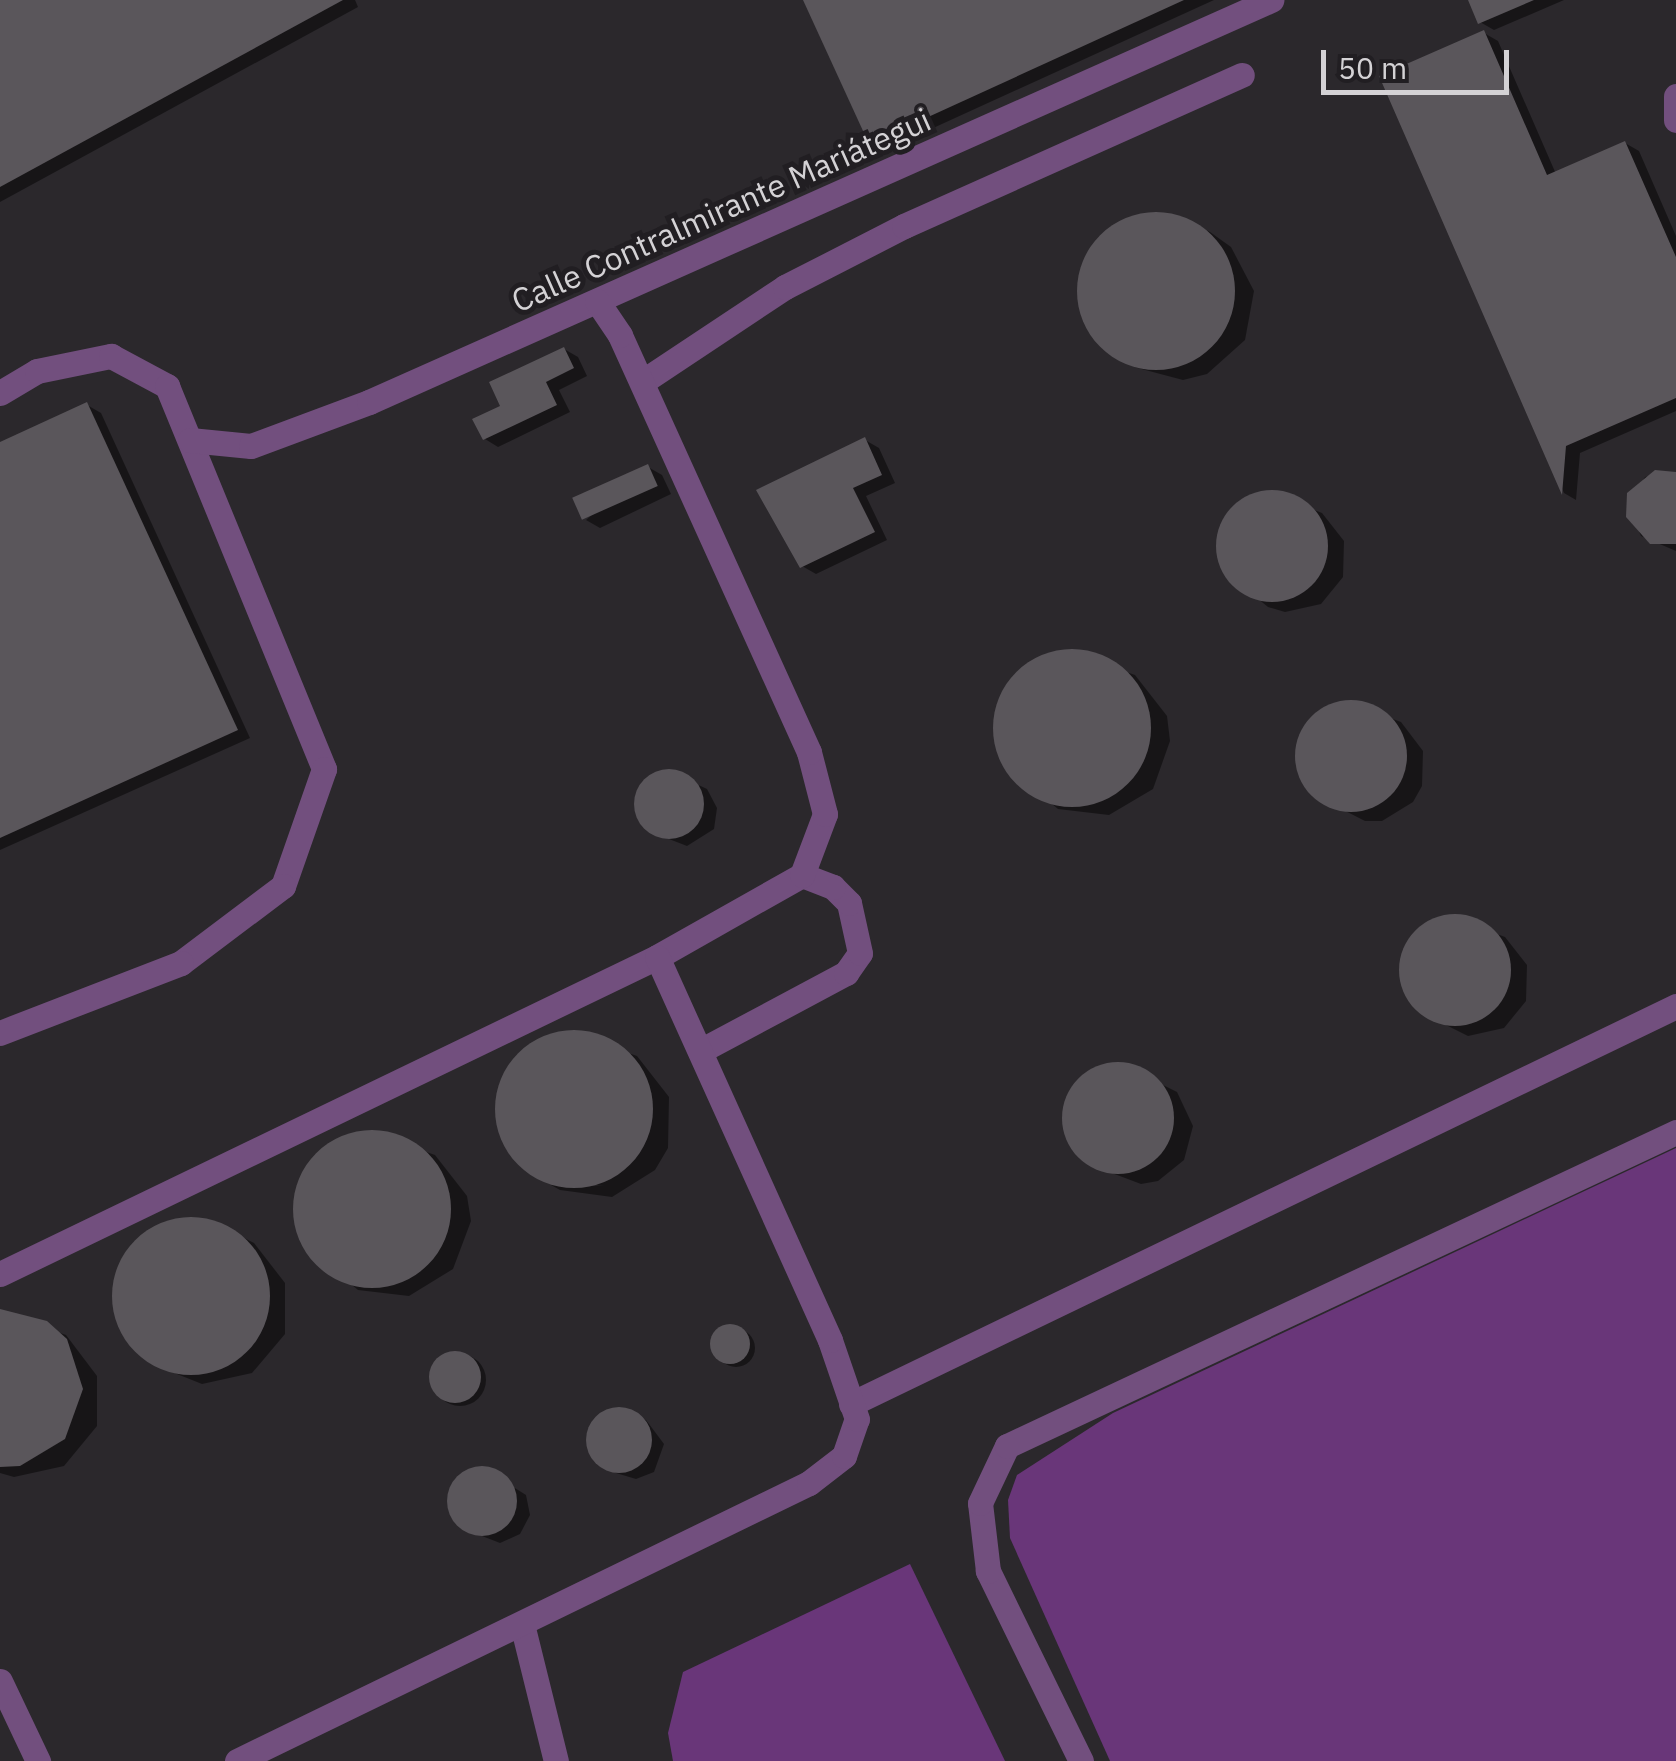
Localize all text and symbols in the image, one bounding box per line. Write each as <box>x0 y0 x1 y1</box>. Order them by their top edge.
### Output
scale bar <box>1326 30 1514 92</box>
text: 50 m <box>1338 48 1407 87</box>
street label: Calle Contralmirante Mariátegui <box>506 100 936 320</box>

